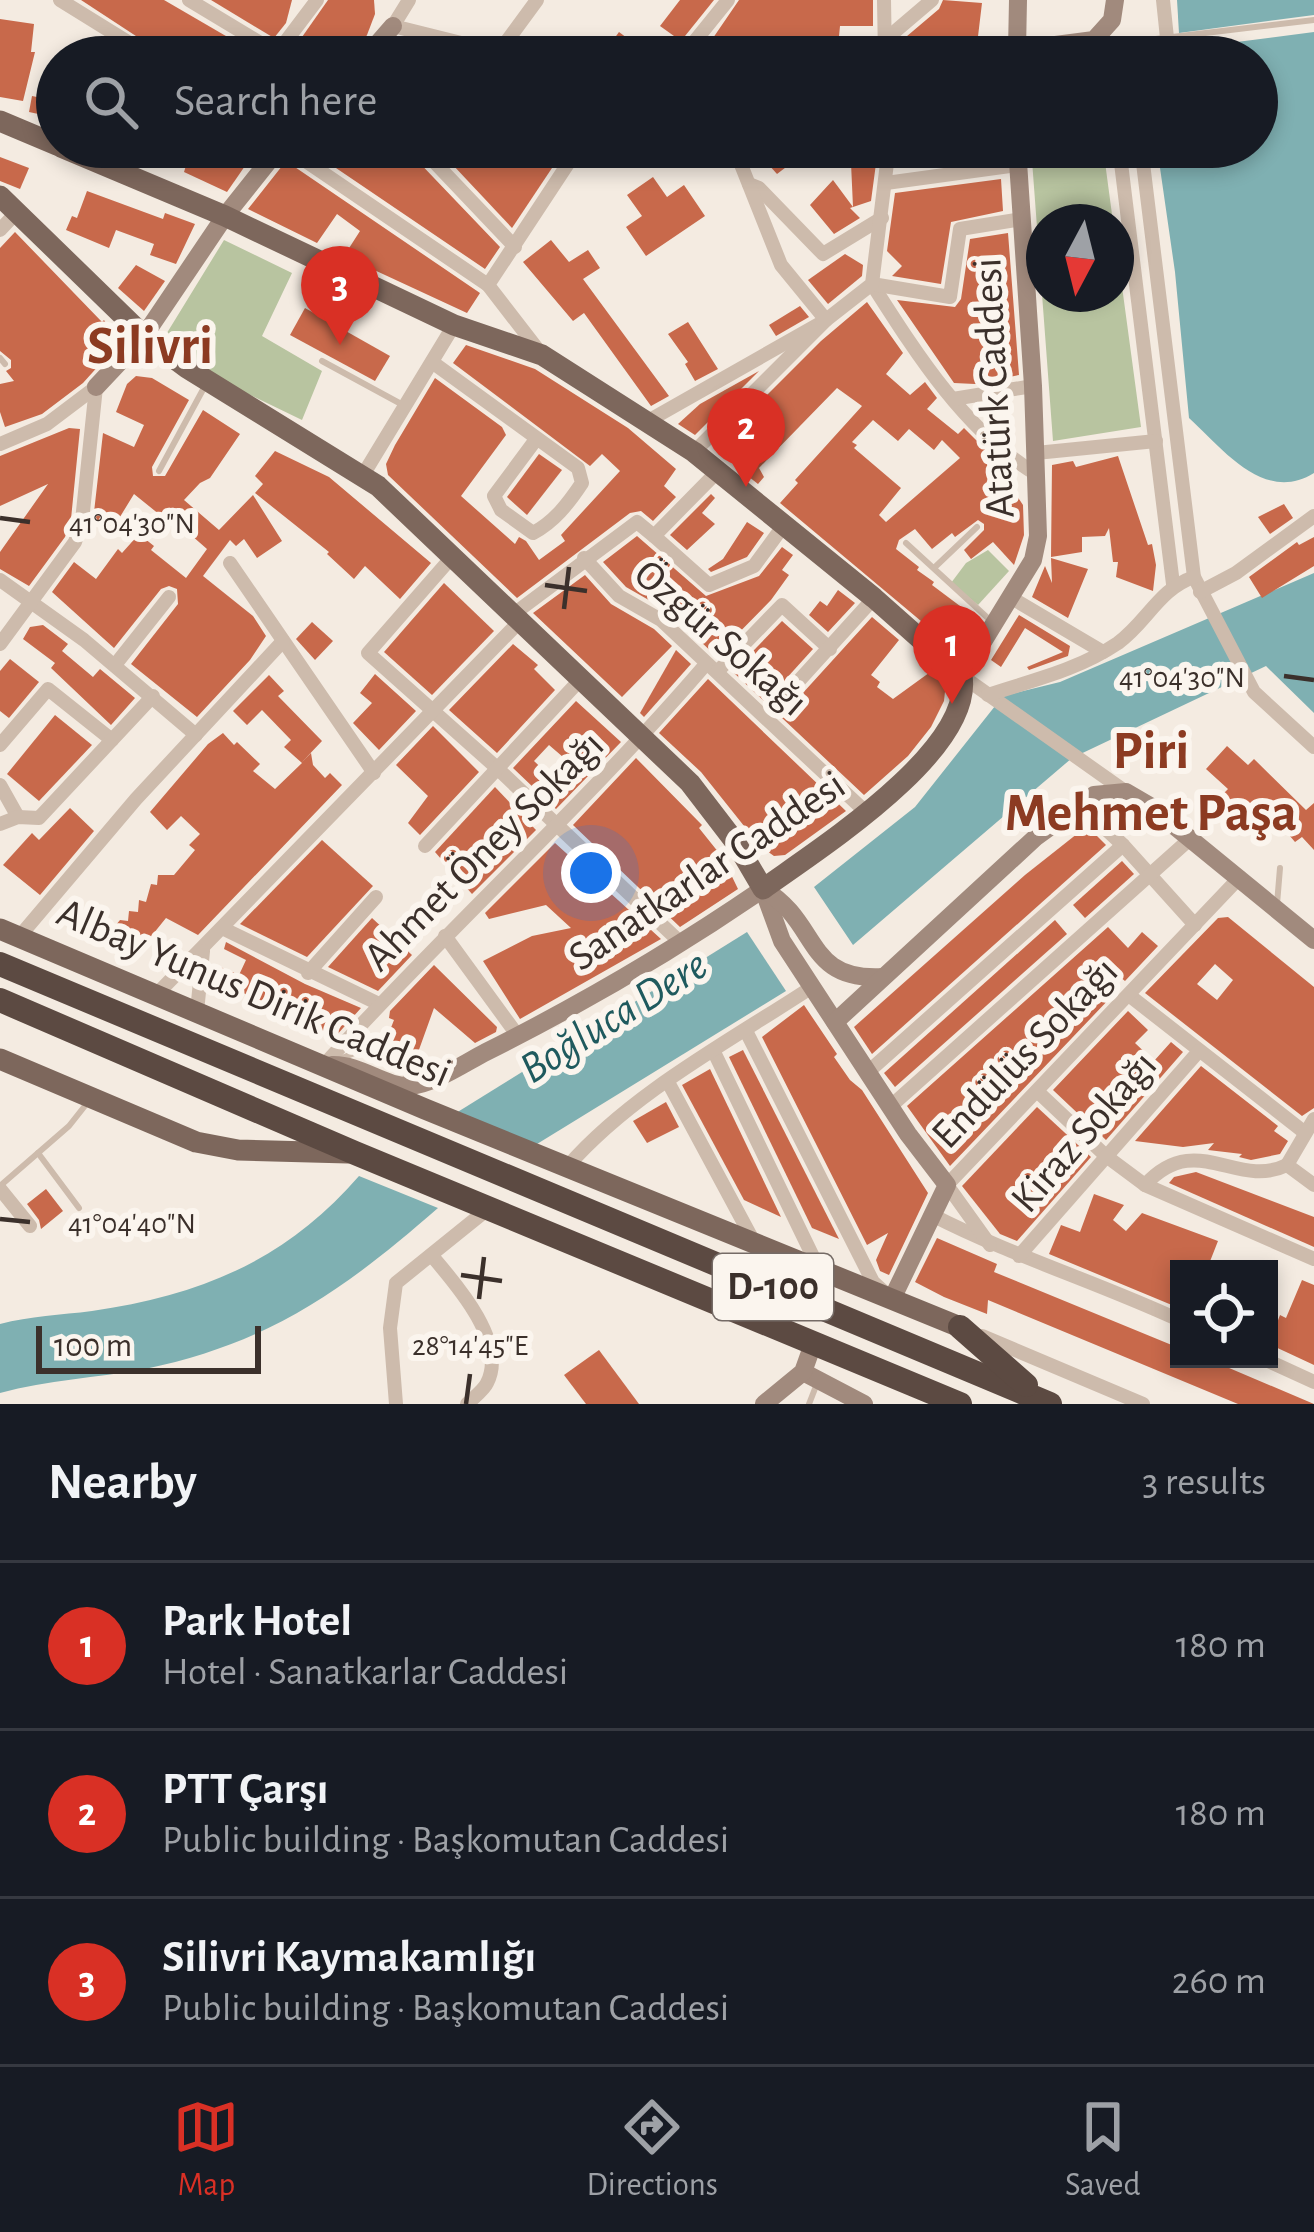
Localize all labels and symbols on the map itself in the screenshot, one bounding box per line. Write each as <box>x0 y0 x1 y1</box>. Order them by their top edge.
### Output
north arrow <box>1026 204 1134 312</box>
pin: 3 <box>301 246 379 345</box>
street label: Atatürk Caddesi <box>966 257 1022 519</box>
district label: Silivri <box>87 320 213 374</box>
pin: 2 <box>707 388 785 487</box>
text: 41°04'30"N <box>69 509 195 539</box>
street label: Özgür Sokağı <box>627 550 817 724</box>
pin: 1 <box>913 605 991 704</box>
text: 41°04'30"N <box>1119 663 1245 693</box>
street label: Ahmet Öney Sokağı <box>355 722 612 979</box>
district label: Piri Mehmet Paşa <box>1005 725 1297 841</box>
street label: Sanatkarlar Caddesi <box>561 763 853 979</box>
your location <box>561 843 621 903</box>
street label: Albay Yunus Dirik Caddesi <box>51 891 457 1095</box>
water label: Boğluca Dere <box>513 942 715 1092</box>
street label: Endülüs Sokağı <box>924 950 1126 1156</box>
street label: Kiraz Sokağı <box>1003 1044 1165 1220</box>
text: 41°04'40"N <box>68 1209 196 1239</box>
road number: D-100 <box>713 1254 833 1320</box>
scale bar <box>36 1320 261 1373</box>
text: 28°14'45"E <box>412 1331 528 1361</box>

